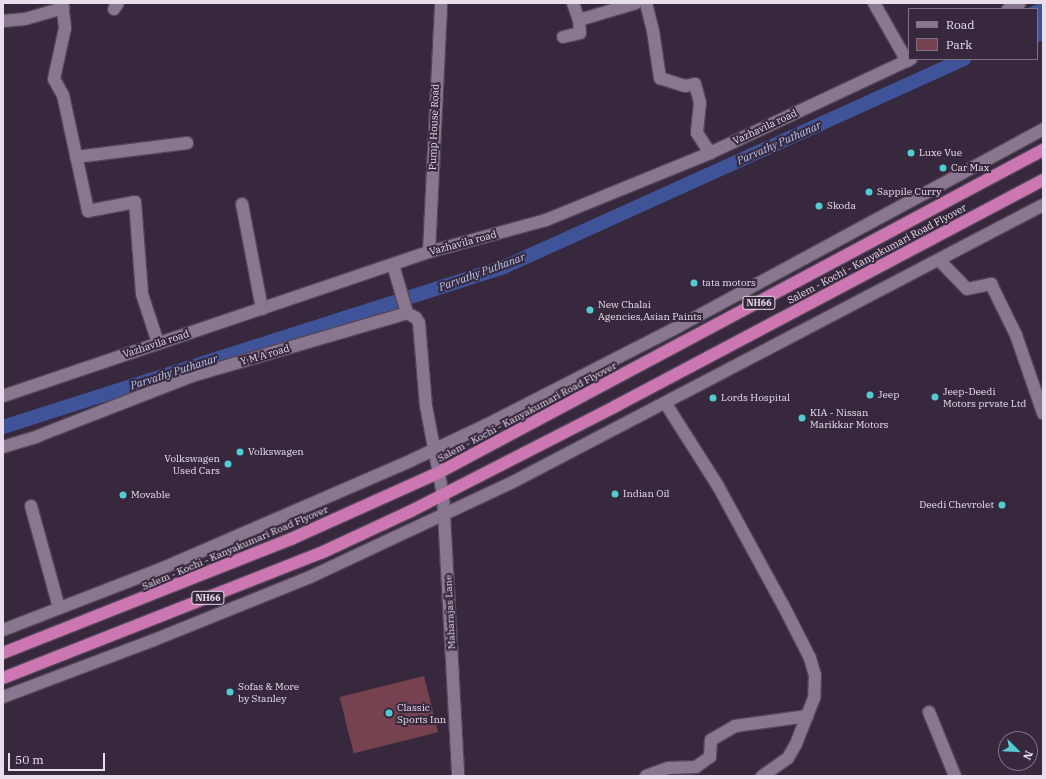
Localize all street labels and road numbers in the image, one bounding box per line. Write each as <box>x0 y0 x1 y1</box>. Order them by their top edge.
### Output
street label: Pump House Road <box>426 84 442 170</box>
street label: Vazhavila road <box>731 107 799 147</box>
street label: Salem - Kochi - Kanyakumari Road Flyover <box>786 202 968 306</box>
street label: Vazhavila road <box>428 228 498 258</box>
road number: NH66 <box>742 296 776 310</box>
street label: Vazhavila road <box>121 328 191 360</box>
street label: Y M A road <box>239 342 291 368</box>
street label: Salem - Kochi - Kanyakumari Road Flyover <box>436 360 618 464</box>
street label: Salem - Kochi - Kanyakumari Road Flyover <box>140 503 330 593</box>
street label: Maharajas Lane <box>442 574 458 650</box>
road number: NH66 <box>191 591 225 605</box>

